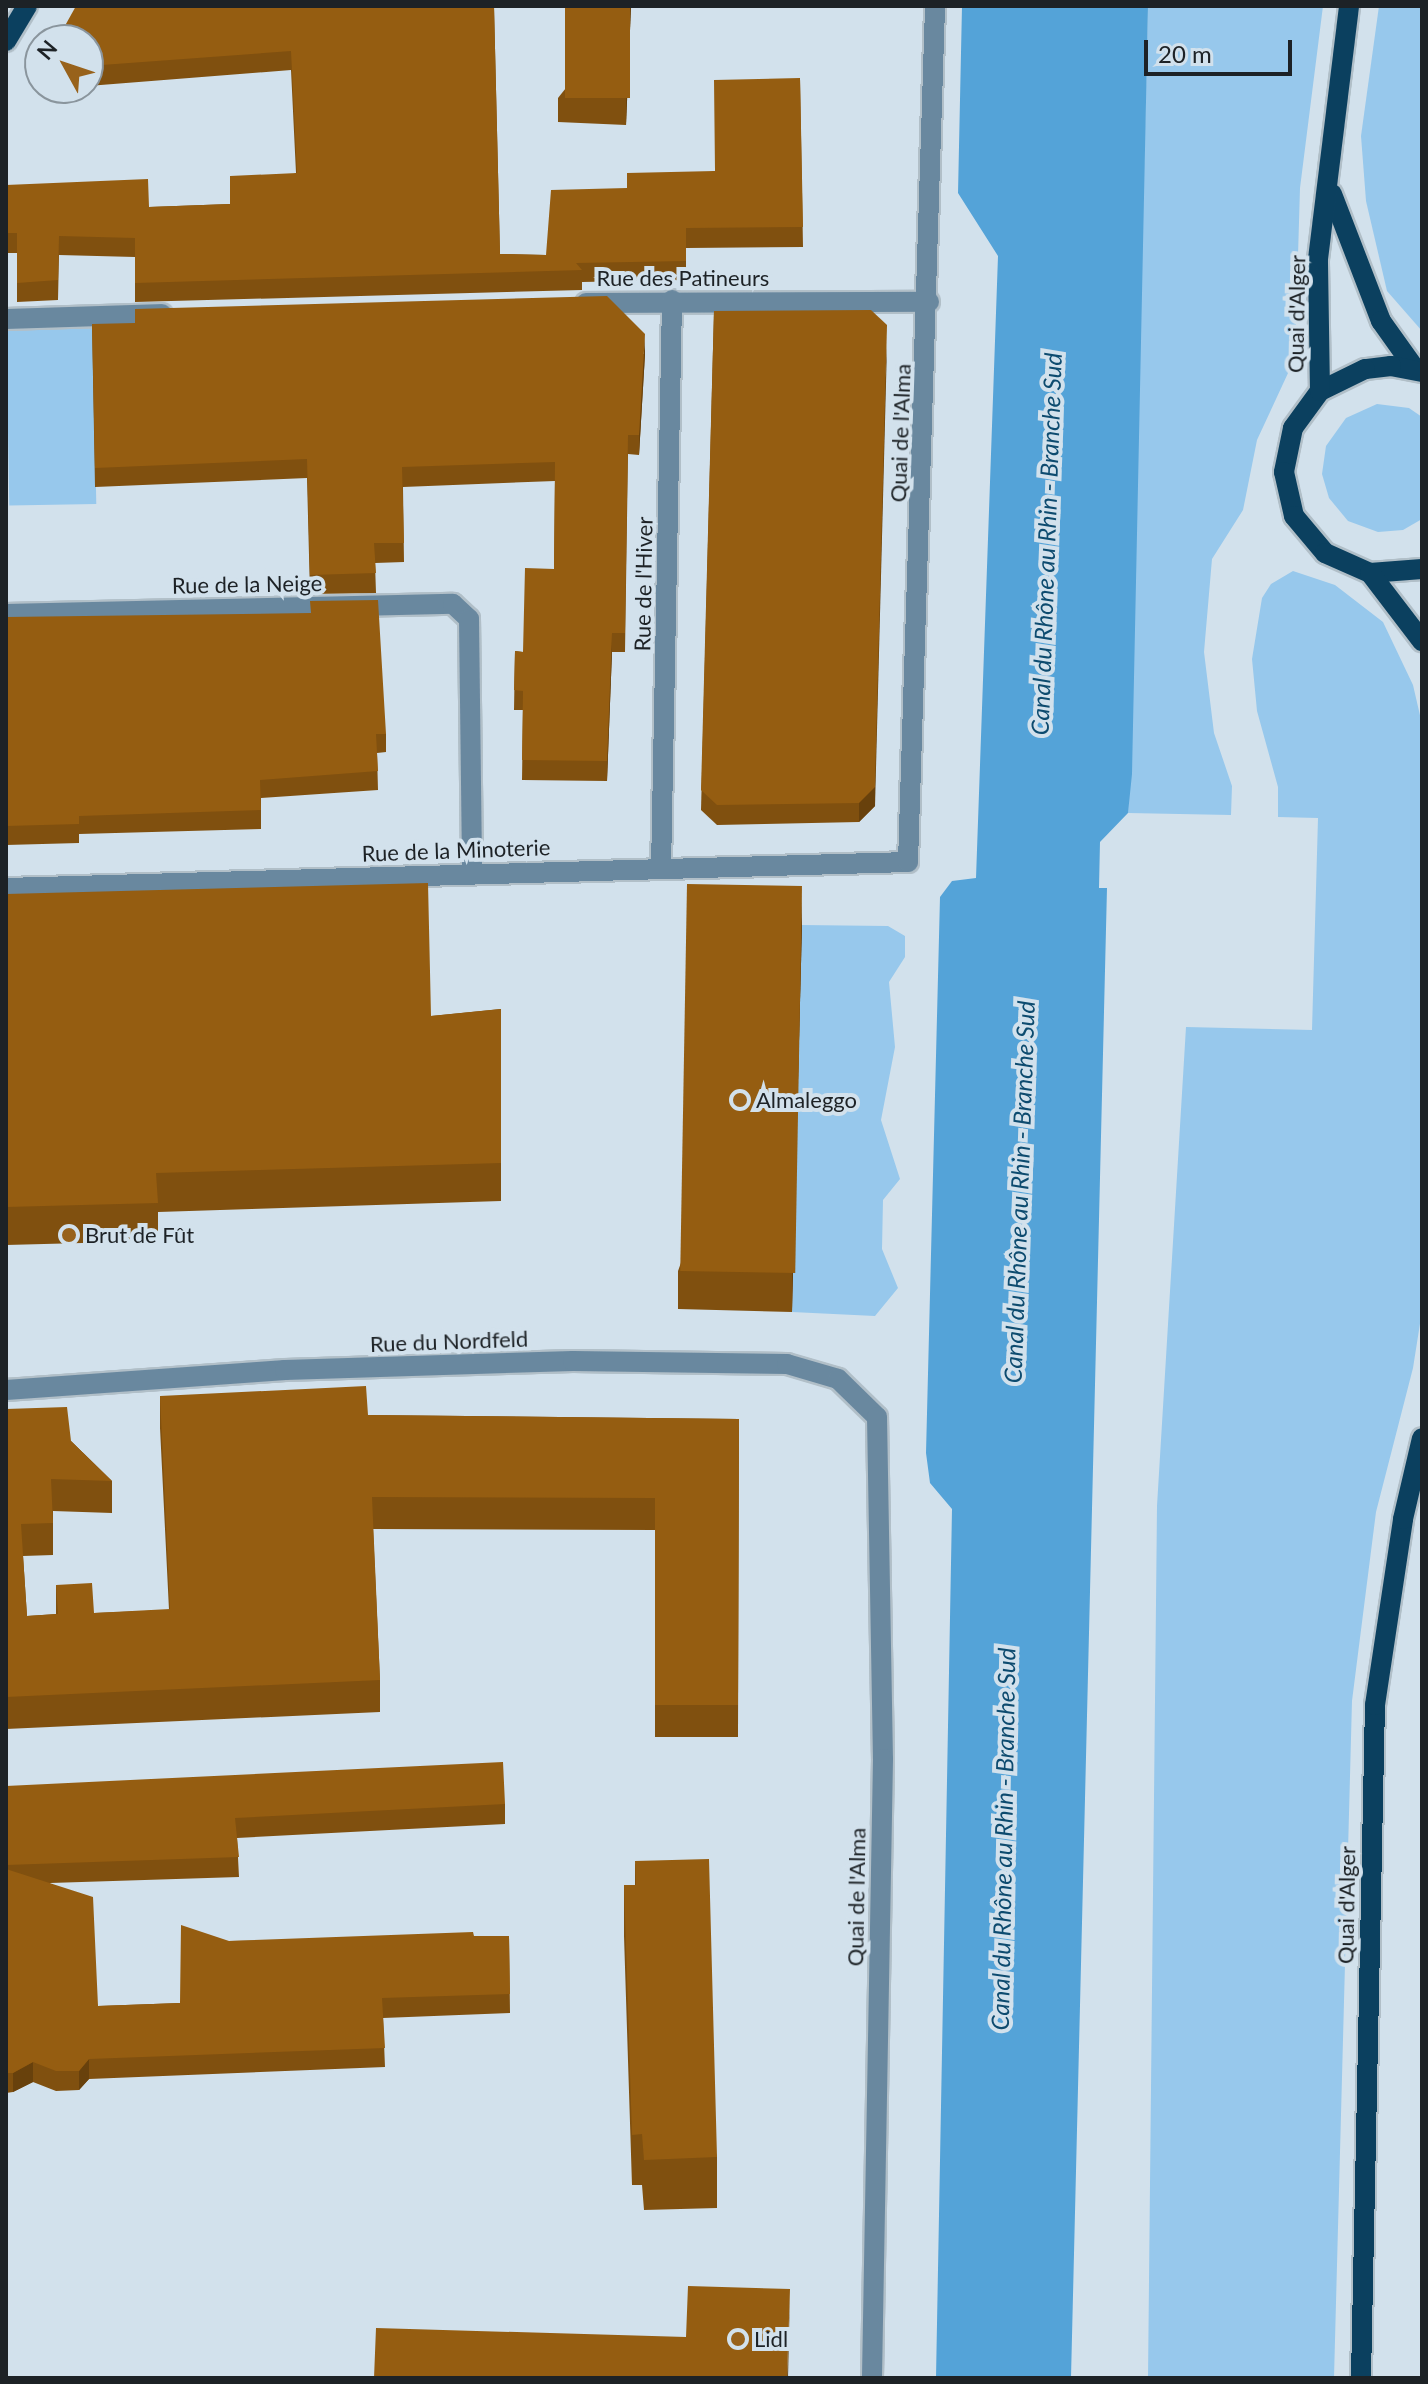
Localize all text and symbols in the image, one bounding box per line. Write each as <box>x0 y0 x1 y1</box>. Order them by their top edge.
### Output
north arrow <box>24 24 104 104</box>
scale bar <box>1148 24 1296 74</box>
text: N <box>31 34 63 65</box>
text: 20 m <box>1158 39 1212 68</box>
street label: Quai d'Alger <box>1282 255 1310 373</box>
street label: Rue des Patineurs <box>597 265 769 291</box>
water label: Canal du Rhône au Rhin - Branche Sud <box>1025 352 1067 736</box>
street label: Quai de l'Alma <box>884 363 916 503</box>
street label: Rue de l'Hiver <box>629 516 657 652</box>
street label: Rue de la Neige <box>172 569 322 599</box>
street label: Rue de la Minoterie <box>361 834 551 866</box>
water label: Canal du Rhône au Rhin - Branche Sud <box>998 1000 1040 1384</box>
place label: Almaleggo <box>756 1087 857 1113</box>
marker: Almaleggo <box>731 1091 749 1109</box>
place label: Brut de Fût <box>85 1222 194 1248</box>
marker: Brut de Fût <box>60 1226 78 1244</box>
street label: Rue du Nordfeld <box>369 1325 529 1357</box>
water label: Canal du Rhône au Rhin - Branche Sud <box>985 1647 1021 2031</box>
street label: Quai de l'Alma <box>842 1827 870 1967</box>
street label: Quai d'Alger <box>1332 1846 1360 1964</box>
place label: Lidl <box>754 2326 788 2352</box>
marker: Lidl <box>729 2330 747 2348</box>

